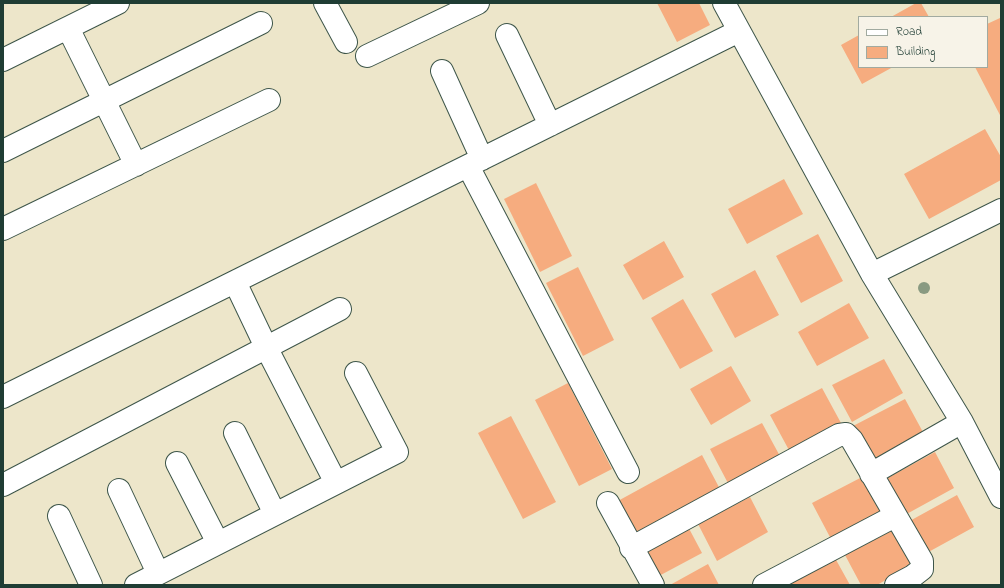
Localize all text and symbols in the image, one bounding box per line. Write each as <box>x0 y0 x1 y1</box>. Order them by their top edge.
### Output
legend <box>858 16 988 68</box>
text: Road <box>896 23 922 41</box>
text: Building <box>896 43 935 61</box>

